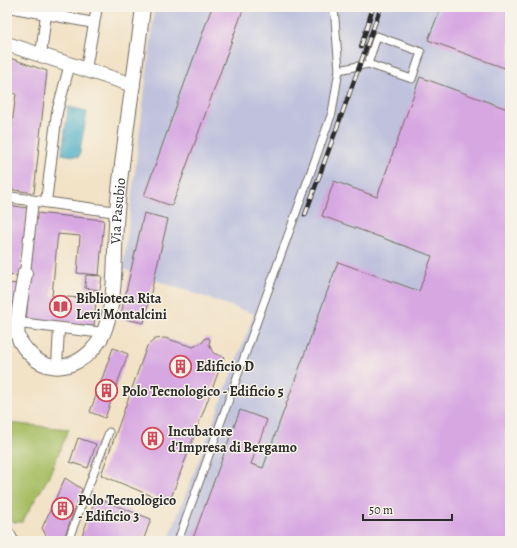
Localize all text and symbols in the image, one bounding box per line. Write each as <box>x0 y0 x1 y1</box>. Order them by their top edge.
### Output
street label: Via Pasubio <box>106 177 130 245</box>
place label: Biblioteca Rita Levi Montalcini <box>76 289 167 324</box>
library icon: Biblioteca Rita Levi Montalcini <box>47 293 73 319</box>
building icon: Edificio D <box>167 353 193 379</box>
place label: Edificio D <box>196 357 254 376</box>
building icon: Polo Tecnologico - Edificio 5 <box>93 378 119 404</box>
place label: Polo Tecnologico - Edificio 5 <box>122 382 284 401</box>
place label: Incubatore d'Impresa di Bergamo <box>168 422 297 457</box>
building icon: Incubatore d'Impresa di Bergamo <box>140 426 166 452</box>
place label: Polo Tecnologico - Edificio 3 <box>78 491 176 526</box>
building icon: Polo Tecnologico - Edificio 3 <box>50 495 76 521</box>
scale bar <box>363 496 452 522</box>
text: 50 m <box>369 502 393 518</box>

